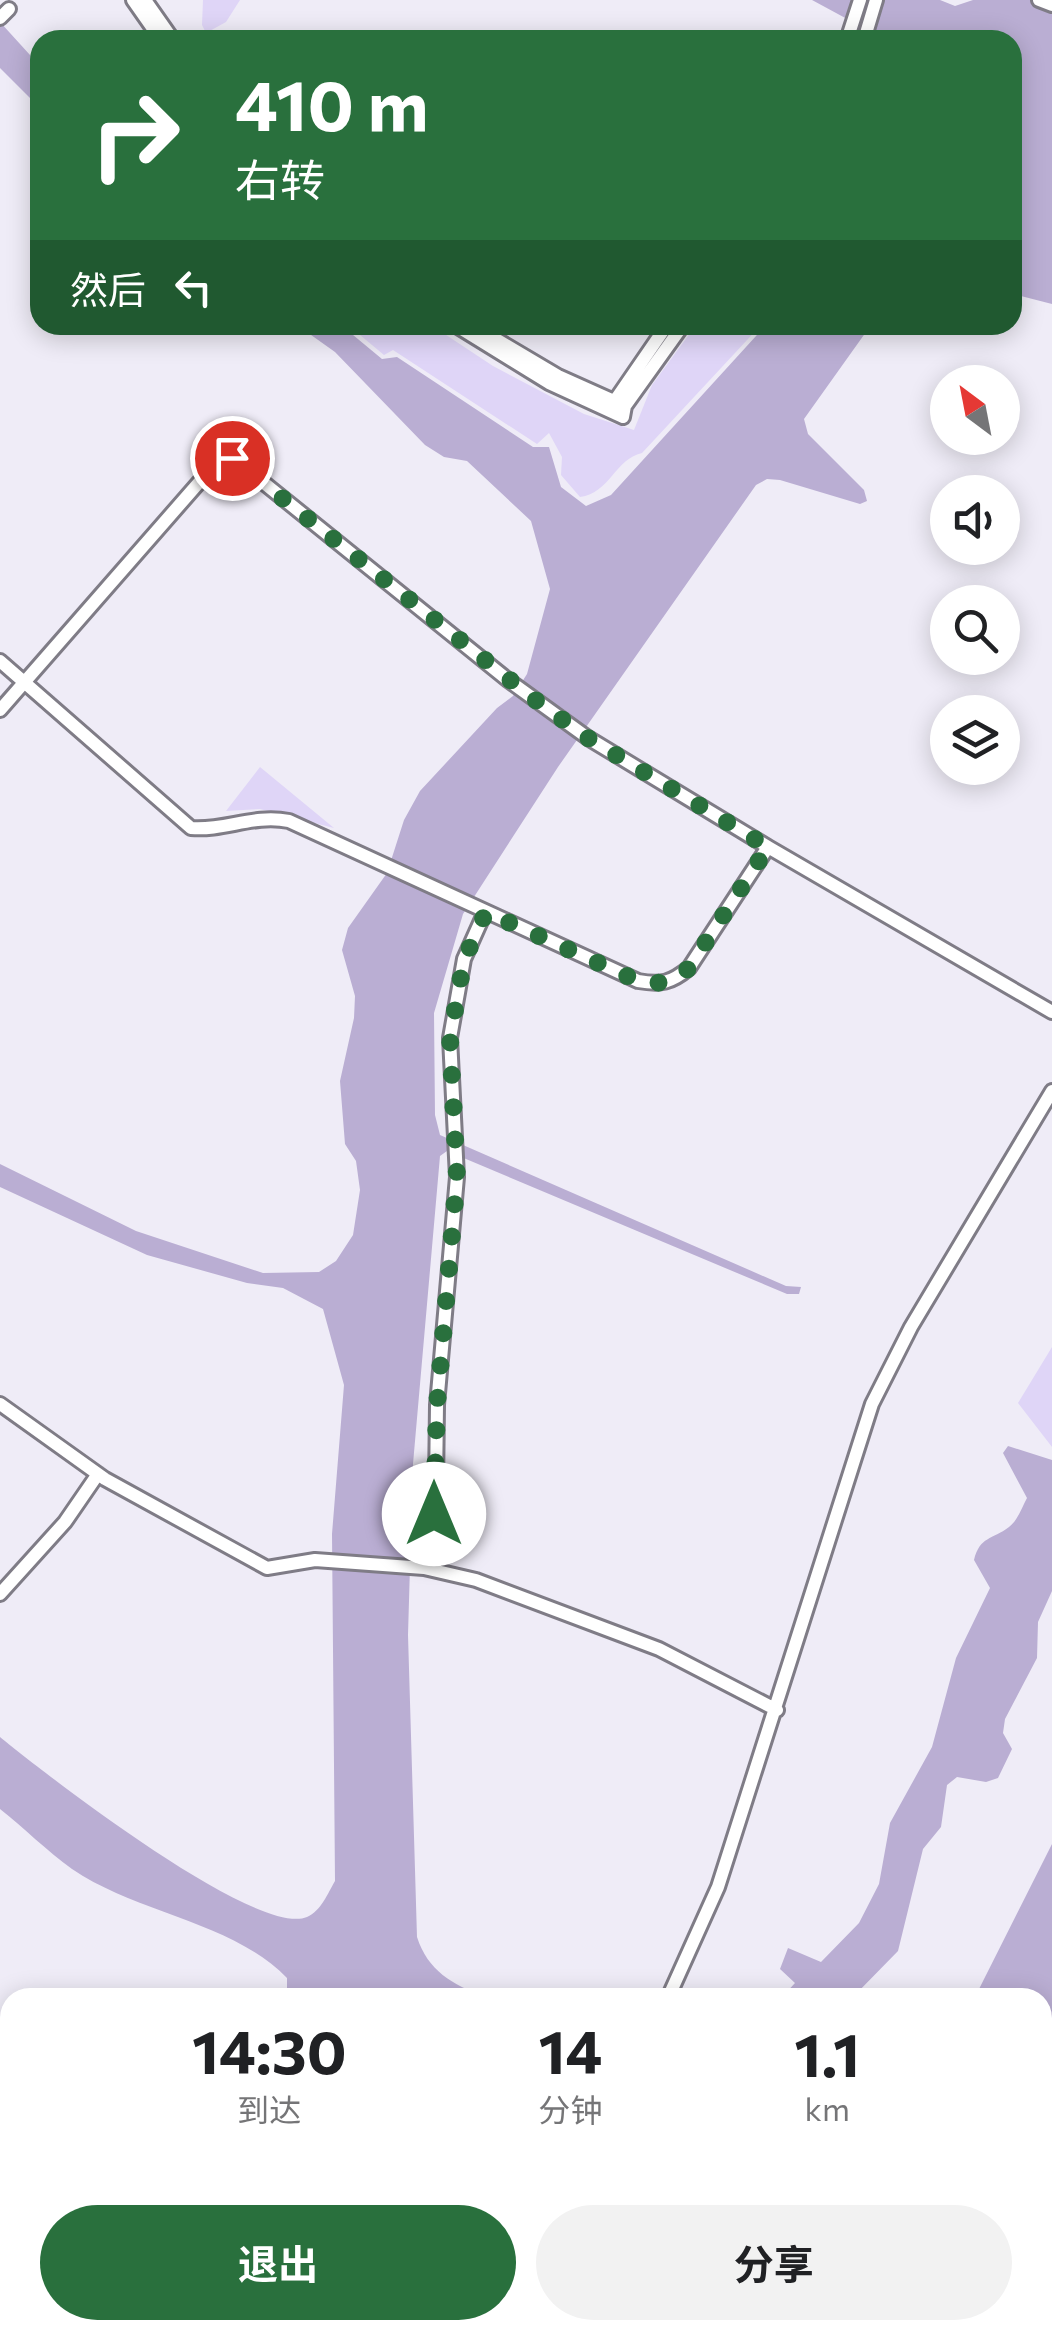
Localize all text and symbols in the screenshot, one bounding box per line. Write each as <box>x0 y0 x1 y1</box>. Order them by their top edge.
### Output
text: 410 m <box>235 60 428 145</box>
icon: right <box>70 70 200 200</box>
text: 右转 <box>235 151 325 206</box>
icon: left <box>166 260 221 315</box>
text: 然后 <box>70 265 146 312</box>
north arrow <box>930 365 1020 455</box>
map controls <box>930 365 1020 785</box>
pin <box>190 416 275 501</box>
icon: arrive <box>205 431 260 486</box>
button: sound <box>930 475 1020 565</box>
button: search <box>930 585 1020 675</box>
button: layers <box>930 695 1020 785</box>
position arrow <box>382 1462 486 1566</box>
text: 14:30 <box>192 2013 347 2086</box>
text: 14 <box>538 2013 602 2086</box>
text: 1.1 <box>794 2016 860 2089</box>
text: km <box>805 2088 850 2128</box>
text: 到达 <box>237 2089 301 2129</box>
text: 分钟 <box>538 2089 602 2129</box>
button: 退出 <box>40 2205 516 2320</box>
button: 分享 <box>536 2205 1012 2320</box>

